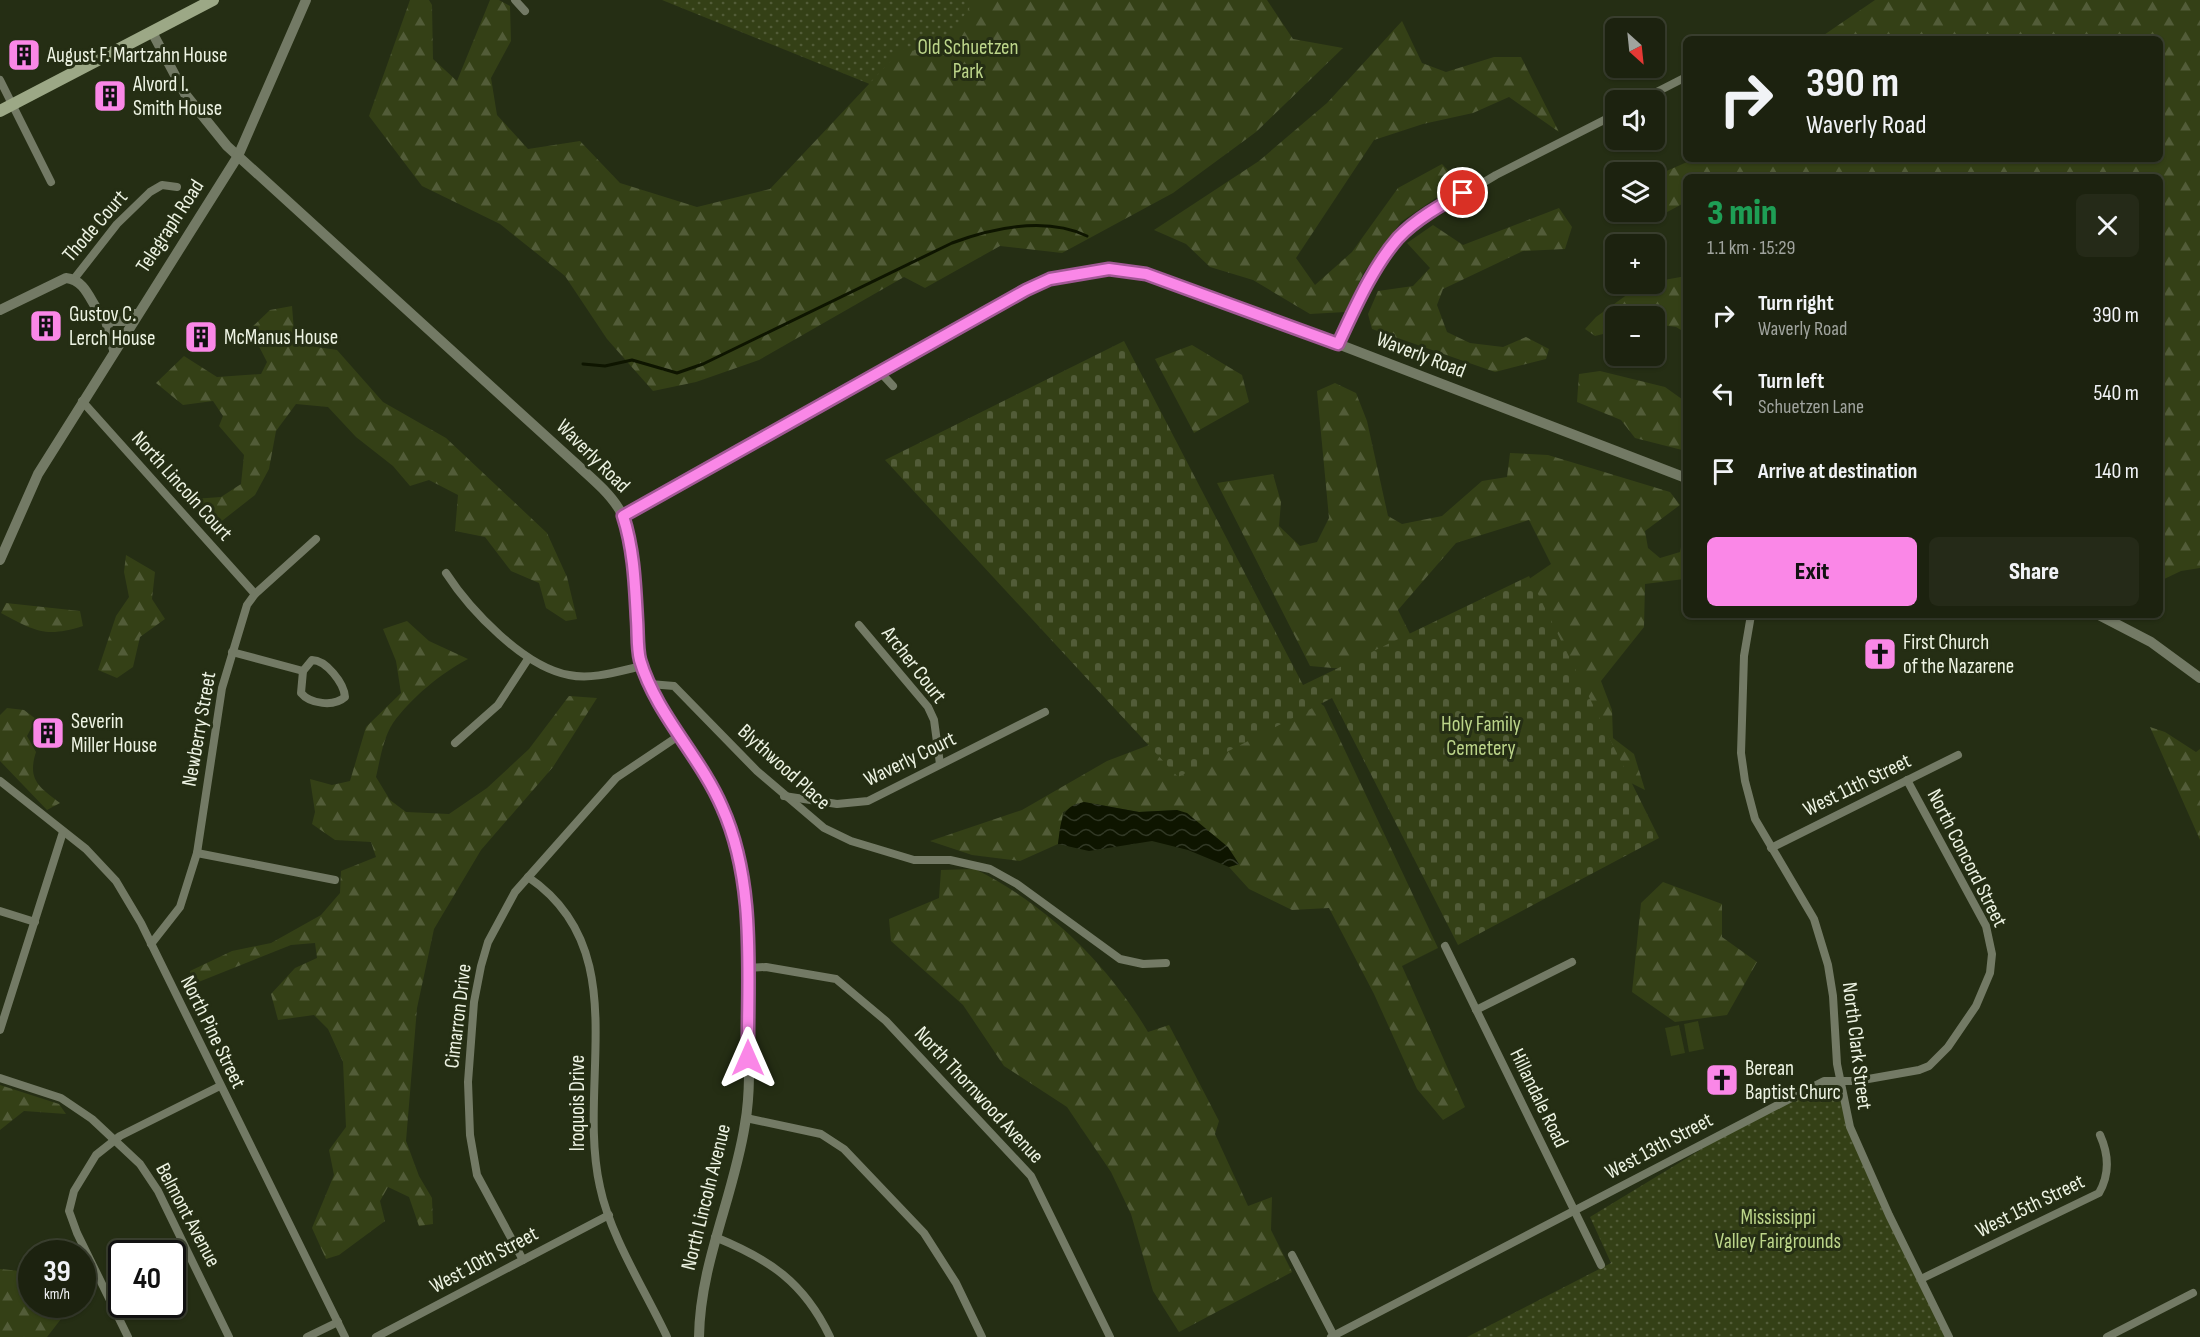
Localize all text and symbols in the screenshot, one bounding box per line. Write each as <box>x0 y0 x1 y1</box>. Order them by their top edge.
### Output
north arrow <box>1605 18 1665 78</box>
map controls <box>1605 18 1665 366</box>
park label: Old Schuetzen Park <box>917 35 1019 84</box>
building icon: August F. Martzahn House <box>6 37 42 73</box>
place label: August F. Martzahn House <box>46 43 228 68</box>
text: 390 m <box>1806 58 1899 109</box>
icon: right <box>1707 60 1785 138</box>
place label: Alvord I. Smith House <box>132 72 222 121</box>
building icon: Alvord I. Smith House <box>92 78 128 114</box>
button: sound <box>1605 90 1665 150</box>
text: Waverly Road <box>1806 109 1927 141</box>
button: layers <box>1605 162 1665 222</box>
pin <box>1437 167 1488 218</box>
street label: Telegraph Road <box>131 175 209 277</box>
icon: arrive <box>1446 176 1479 209</box>
street label: Thode Court <box>57 185 133 267</box>
text: 3 min <box>1707 192 1777 235</box>
button: close <box>2076 194 2139 257</box>
button: + <box>1605 234 1665 294</box>
text: 1.1 km · 15:29 <box>1707 236 1795 260</box>
text: Turn right <box>1758 290 1834 317</box>
icon: right <box>1707 299 1740 332</box>
place label: Gustov C. Lerch House <box>69 302 156 351</box>
text: 390 m <box>2093 302 2139 329</box>
button: − <box>1605 306 1665 366</box>
building icon: Gustov C. Lerch House <box>28 308 64 344</box>
text: Waverly Road <box>1758 317 1847 341</box>
building icon: McManus House <box>183 319 219 355</box>
place label: McManus House <box>224 325 338 350</box>
street label: Waverly Road <box>1373 327 1469 383</box>
text: Turn left <box>1758 368 1824 395</box>
icon: left <box>1707 377 1740 410</box>
text: 540 m <box>2093 380 2139 407</box>
text: Schuetzen Lane <box>1758 395 1864 419</box>
street label: Waverly Road <box>551 414 635 498</box>
street label: North Lincoln Court <box>126 426 238 546</box>
icon: arrive <box>1707 455 1740 488</box>
text: Arrive at destination <box>1758 458 1917 485</box>
text: 140 m <box>2095 458 2139 485</box>
button: Exit <box>1707 537 1917 606</box>
button: Share <box>1929 537 2139 606</box>
street label: Archer Court <box>876 621 952 708</box>
place label: First Church of the Nazarene <box>1903 630 2014 679</box>
church icon: First Church of the Nazarene <box>1862 636 1898 672</box>
street label: Newberry Street <box>177 670 221 788</box>
place label: Severin Miller House <box>71 709 157 758</box>
park label: Holy Family Cemetery <box>1441 712 1521 761</box>
building icon: Severin Miller House <box>30 715 66 751</box>
street label: Blythwood Place <box>733 719 835 815</box>
street label: Waverly Court <box>860 726 960 792</box>
street label: West 11th Street <box>1799 748 1915 822</box>
street label: North Concord Street <box>1922 785 2012 931</box>
street label: Cimarron Drive <box>439 962 477 1070</box>
street label: North Pine Street <box>175 972 251 1092</box>
street label: North Clark Street <box>1837 981 1877 1111</box>
street label: North Thornwood Avenue <box>909 1021 1049 1169</box>
position arrow <box>716 1026 780 1090</box>
street label: Hillandale Road <box>1504 1044 1574 1152</box>
street label: Iroquois Drive <box>565 1055 590 1151</box>
place label: Berean Baptist Churc <box>1745 1056 1841 1105</box>
church icon: Berean Baptist Churc <box>1704 1062 1740 1098</box>
street label: West 13th Street <box>1601 1107 1717 1185</box>
street label: North Lincoln Avenue <box>676 1121 736 1273</box>
street label: Belmont Avenue <box>150 1159 226 1271</box>
street label: West 15th Street <box>1972 1169 2088 1243</box>
park label: Mississippi Valley Fairgrounds <box>1715 1205 1841 1254</box>
street label: West 10th Street <box>426 1221 542 1299</box>
speed limit sign: 40 <box>108 1240 186 1318</box>
text: 39 <box>43 1254 71 1290</box>
text: km/h <box>44 1285 70 1304</box>

